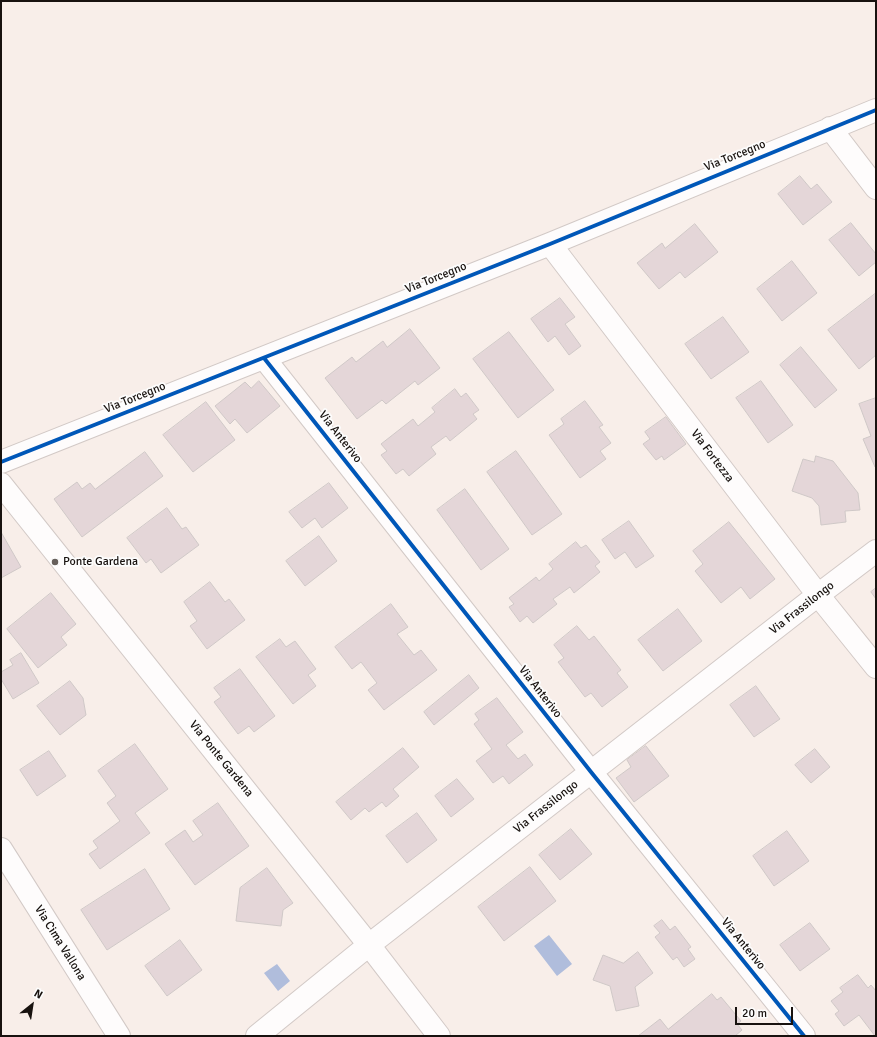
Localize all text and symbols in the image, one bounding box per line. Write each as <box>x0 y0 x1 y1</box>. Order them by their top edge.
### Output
street label: Via Torcegno <box>702 137 768 175</box>
street label: Via Torcegno <box>403 259 469 297</box>
street label: Via Torcegno <box>102 379 168 417</box>
street label: Via Anterivo <box>315 408 365 466</box>
street label: Via Fortezza <box>687 427 737 485</box>
place label: Ponte Gardena <box>63 555 138 569</box>
marker: Ponte Gardena <box>50 557 60 567</box>
street label: Via Frassilongo <box>767 578 837 638</box>
street label: Via Anterivo <box>515 663 565 721</box>
street label: Via Ponte Gardena <box>186 718 256 800</box>
street label: Via Frassilongo <box>511 777 581 837</box>
street label: Via Cima Vallona <box>31 903 89 983</box>
street label: Via Anterivo <box>718 915 768 973</box>
north arrow <box>12 985 52 1025</box>
text: N <box>32 987 45 1002</box>
scale bar <box>737 999 795 1025</box>
text: 20 m <box>742 1006 767 1021</box>

